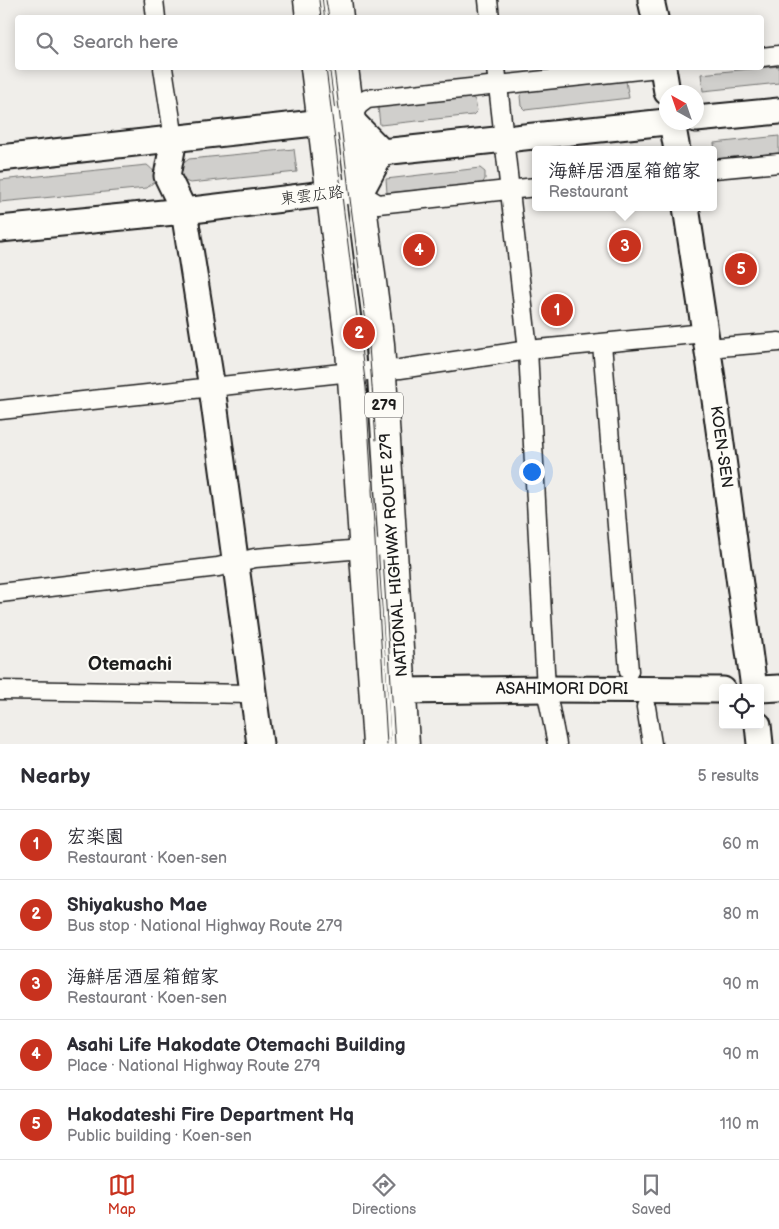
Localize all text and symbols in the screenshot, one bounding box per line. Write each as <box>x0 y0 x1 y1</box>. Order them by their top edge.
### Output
search box <box>15 15 764 70</box>
icon: search <box>33 29 61 57</box>
text: Search here <box>73 31 178 54</box>
north arrow <box>659 85 704 130</box>
popup <box>532 146 717 211</box>
text: 海鮮居酒屋箱館家 <box>548 160 701 183</box>
street label: 東雲広路 <box>279 183 345 209</box>
text: Restaurant <box>548 183 628 202</box>
pin: 3 <box>609 227 641 265</box>
pin: 4 <box>403 231 435 269</box>
pin: 5 <box>725 250 757 288</box>
pin: 1 <box>541 291 573 329</box>
pin: 2 <box>343 314 375 352</box>
road number: 279 <box>365 392 403 418</box>
street label: KOEN-SEN <box>706 405 736 489</box>
street label: NATIONAL HIGHWAY ROUTE 279 <box>376 432 412 678</box>
your location <box>519 459 545 485</box>
district label: Otemachi <box>88 653 172 676</box>
street label: ASAHIMORI DORI <box>496 680 628 699</box>
map controls <box>719 684 764 729</box>
button: locate <box>719 684 764 729</box>
text: Nearby <box>20 764 90 789</box>
text: 5 results <box>697 767 759 786</box>
text: 宏楽園 <box>67 826 124 849</box>
text: 1 <box>33 835 39 854</box>
text: 60 m <box>722 835 759 854</box>
text: Restaurant · Koen-sen <box>67 849 227 868</box>
text: Shiyakusho Mae <box>67 894 207 917</box>
text: 2 <box>31 905 41 924</box>
text: 80 m <box>723 905 759 924</box>
text: Bus stop · National Highway Route 279 <box>67 917 343 936</box>
text: 海鮮居酒屋箱館家 <box>67 966 219 989</box>
text: 3 <box>31 975 41 994</box>
text: 90 m <box>723 975 759 994</box>
text: Restaurant · Koen-sen <box>67 989 227 1008</box>
text: Asahi Life Hakodate Otemachi Building <box>67 1034 406 1057</box>
text: 4 <box>31 1045 41 1064</box>
text: 90 m <box>723 1045 759 1064</box>
text: Place · National Highway Route 279 <box>67 1057 320 1076</box>
text: Hakodateshi Fire Department Hq <box>67 1104 354 1127</box>
text: 5 <box>31 1115 41 1134</box>
text: 110 m <box>720 1115 759 1134</box>
text: Public building · Koen-sen <box>67 1127 252 1146</box>
tab: Map <box>108 1171 136 1218</box>
tab: Directions <box>352 1171 416 1218</box>
tab: Saved <box>632 1171 671 1218</box>

